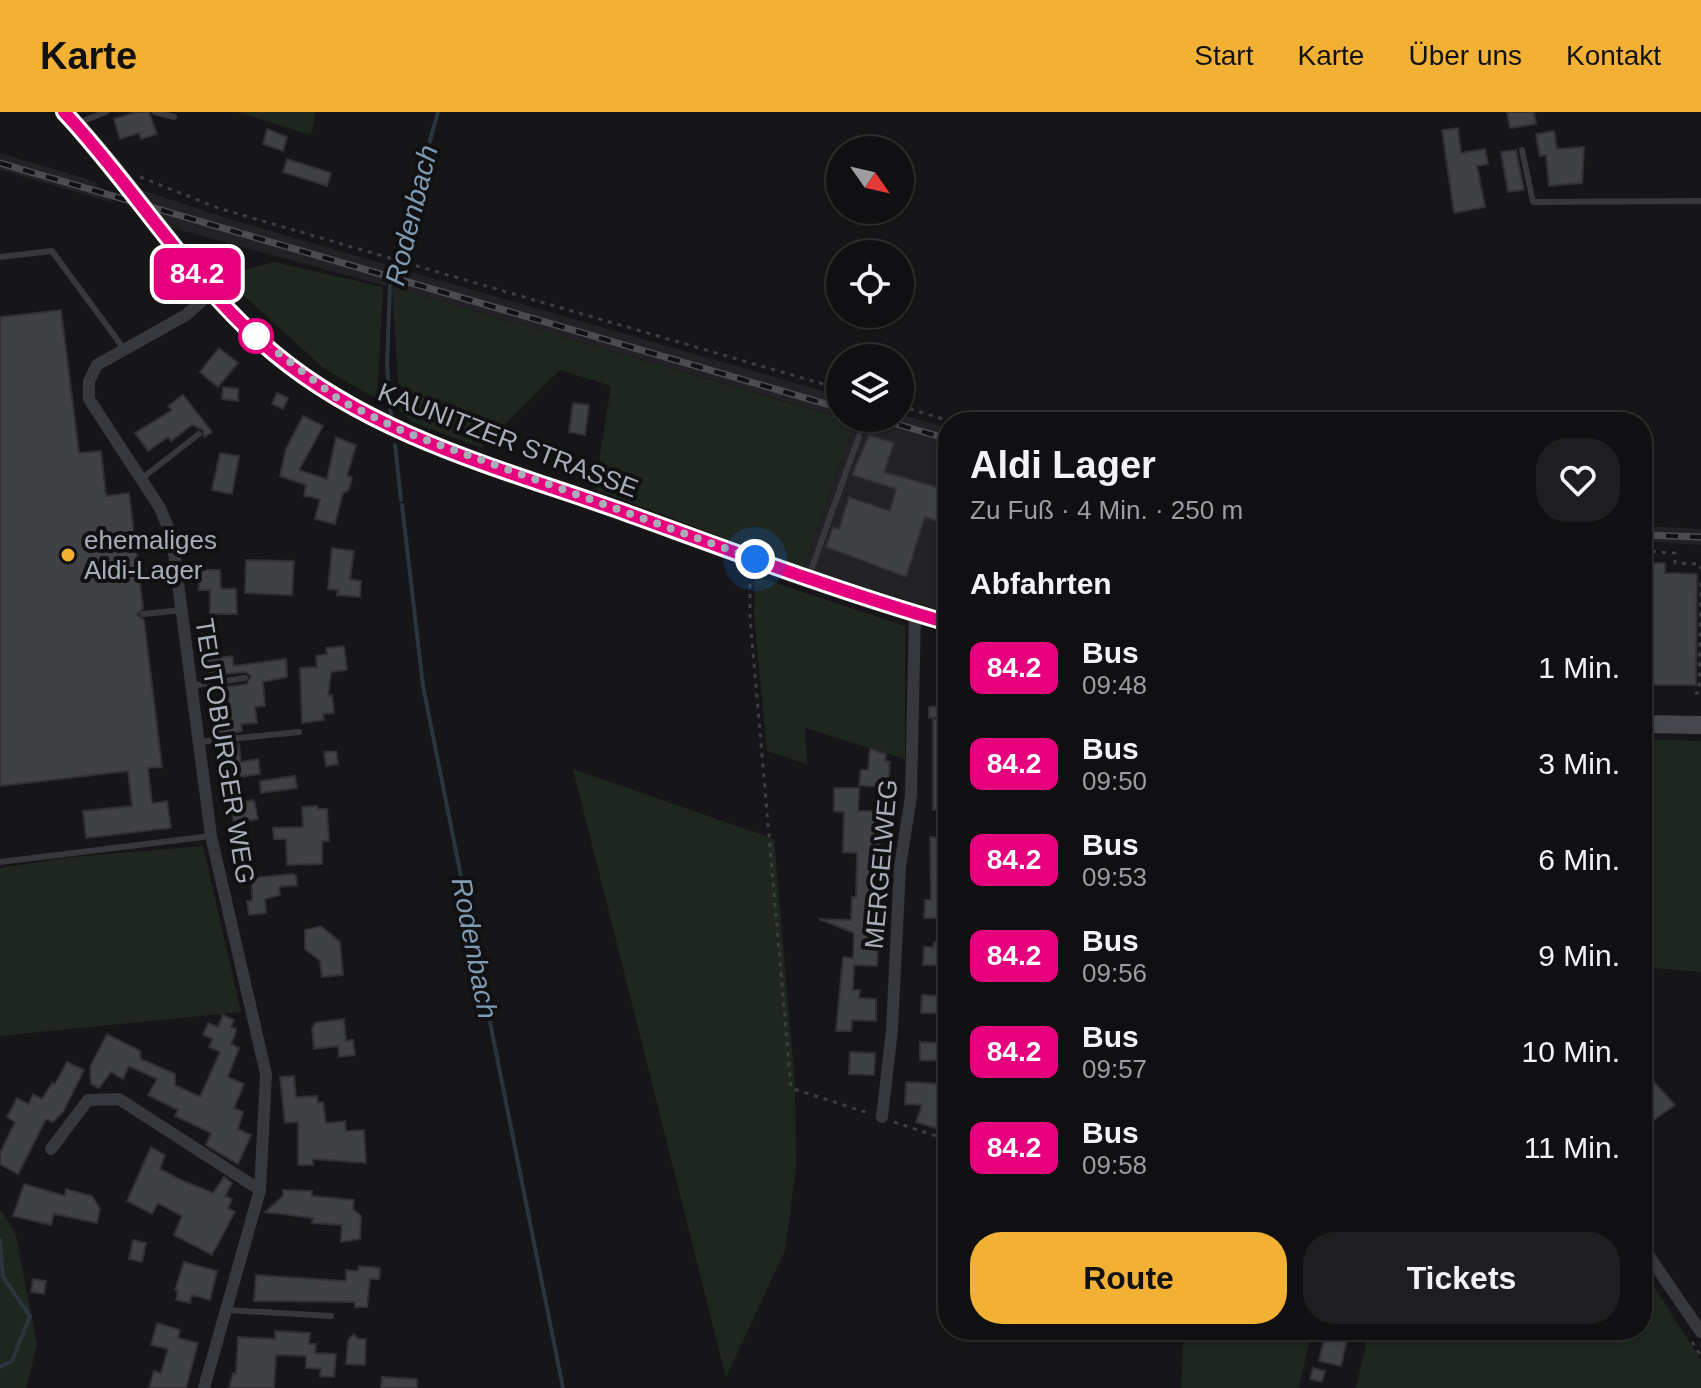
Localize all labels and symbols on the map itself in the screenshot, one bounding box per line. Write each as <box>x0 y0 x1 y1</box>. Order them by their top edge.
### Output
north arrow <box>826 136 914 224</box>
water label: Rodenbach <box>379 142 444 288</box>
line badge: 84.2 <box>141 248 253 300</box>
unlabelled marker <box>239 319 273 353</box>
street label: KAUNITZER STRASSE <box>374 377 642 503</box>
place label: ehemaliges Aldi-Lager <box>84 525 217 585</box>
your location <box>735 539 775 579</box>
marker: ehemaliges Aldi-Lager <box>59 546 77 564</box>
street label: TEUTOBURGER WEG <box>189 616 261 886</box>
street label: MERGELWEG <box>859 778 903 950</box>
water label: Rodenbach <box>446 875 503 1021</box>

